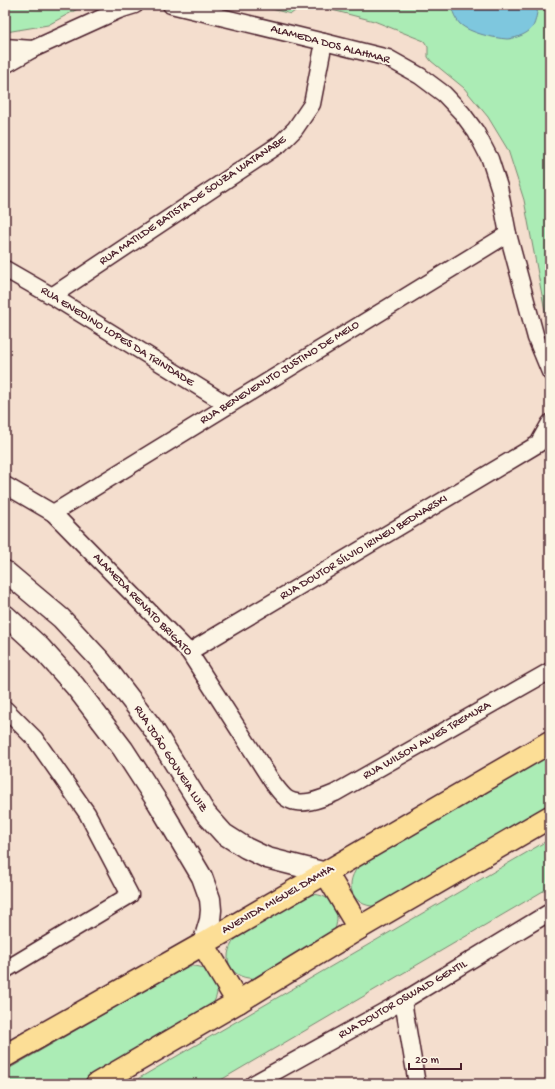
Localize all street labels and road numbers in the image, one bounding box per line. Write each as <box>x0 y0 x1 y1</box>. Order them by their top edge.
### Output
street label: ALAMEDA DOS ALAHMAR <box>269 22 392 68</box>
street label: RUA MATILDE BATISTA DE SOUZA WATANABE <box>97 133 290 269</box>
street label: RUA ENEDINO LOPES DA TRINDADE <box>38 284 197 390</box>
street label: RUA BENEVENUTO JUSTINO DE MELO <box>198 318 362 428</box>
street label: RUA DOUTOR SÍLVIO IRINEU BEDNARSKI <box>278 492 451 604</box>
street label: ALAMEDA RENATO BRIGATO <box>89 551 195 659</box>
street label: RUA WILSON ALVES TREMURA <box>361 698 494 783</box>
street label: RUA JOÃO GOUVEIA LUIZ <box>130 703 210 815</box>
street label: AVENIDA MIGUEL DAMHA <box>219 862 337 938</box>
street label: RUA DOUTOR OSWALD GENTIL <box>336 957 470 1043</box>

